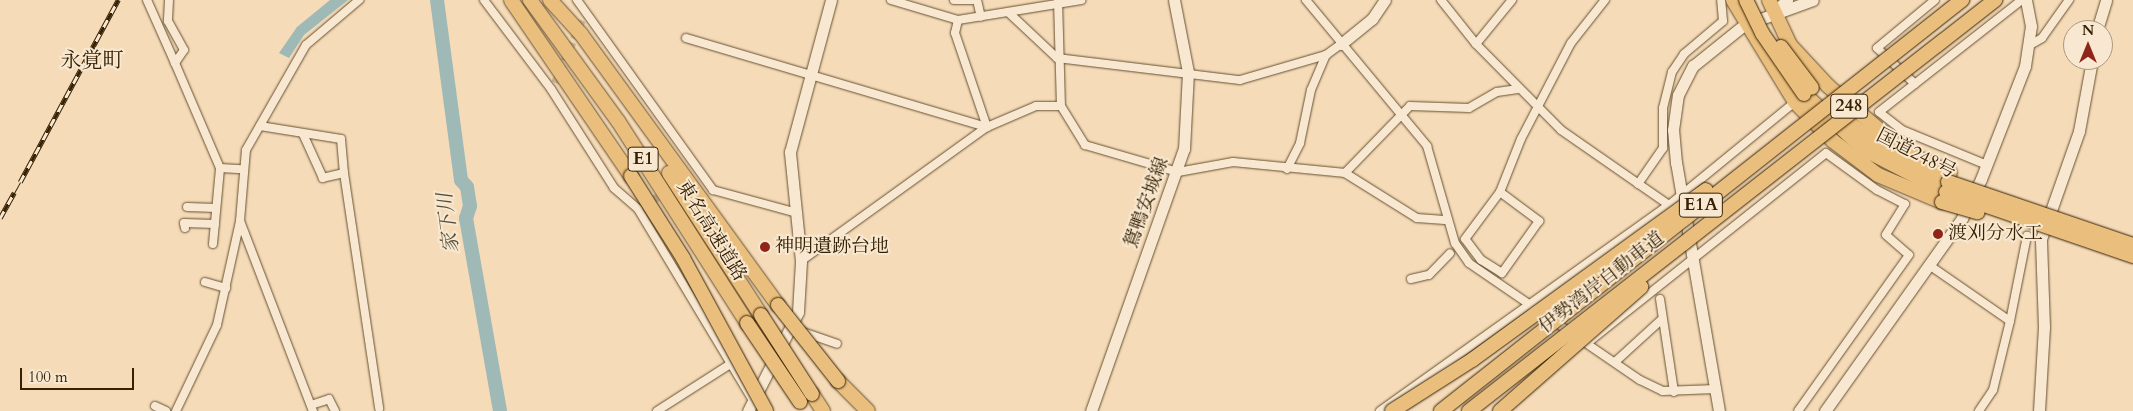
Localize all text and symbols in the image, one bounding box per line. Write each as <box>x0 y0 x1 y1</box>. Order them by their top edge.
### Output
north arrow <box>2063 20 2113 70</box>
text: N <box>2082 21 2094 40</box>
district label: 永覚町 <box>61 48 123 74</box>
road number: 248 <box>1829 90 1869 122</box>
street label: 国道248号 <box>1872 124 1960 184</box>
road number: E1 <box>627 144 659 174</box>
street label: 鴛鴨安城線 <box>1120 154 1174 252</box>
street label: 東名高速道路 <box>671 177 751 285</box>
road number: E1A <box>1678 190 1724 220</box>
water label: 家下川 <box>432 192 464 254</box>
place label: 渡刈分水工 <box>1948 223 2043 245</box>
street label: 伊勢湾岸自動車道 <box>1535 227 1669 339</box>
marker: 渡刈分水工 <box>1932 228 1944 240</box>
place label: 神明遺跡台地 <box>775 236 889 258</box>
marker: 神明遺跡台地 <box>759 241 771 253</box>
scale bar <box>22 358 136 390</box>
text: 100 m <box>28 367 68 387</box>

